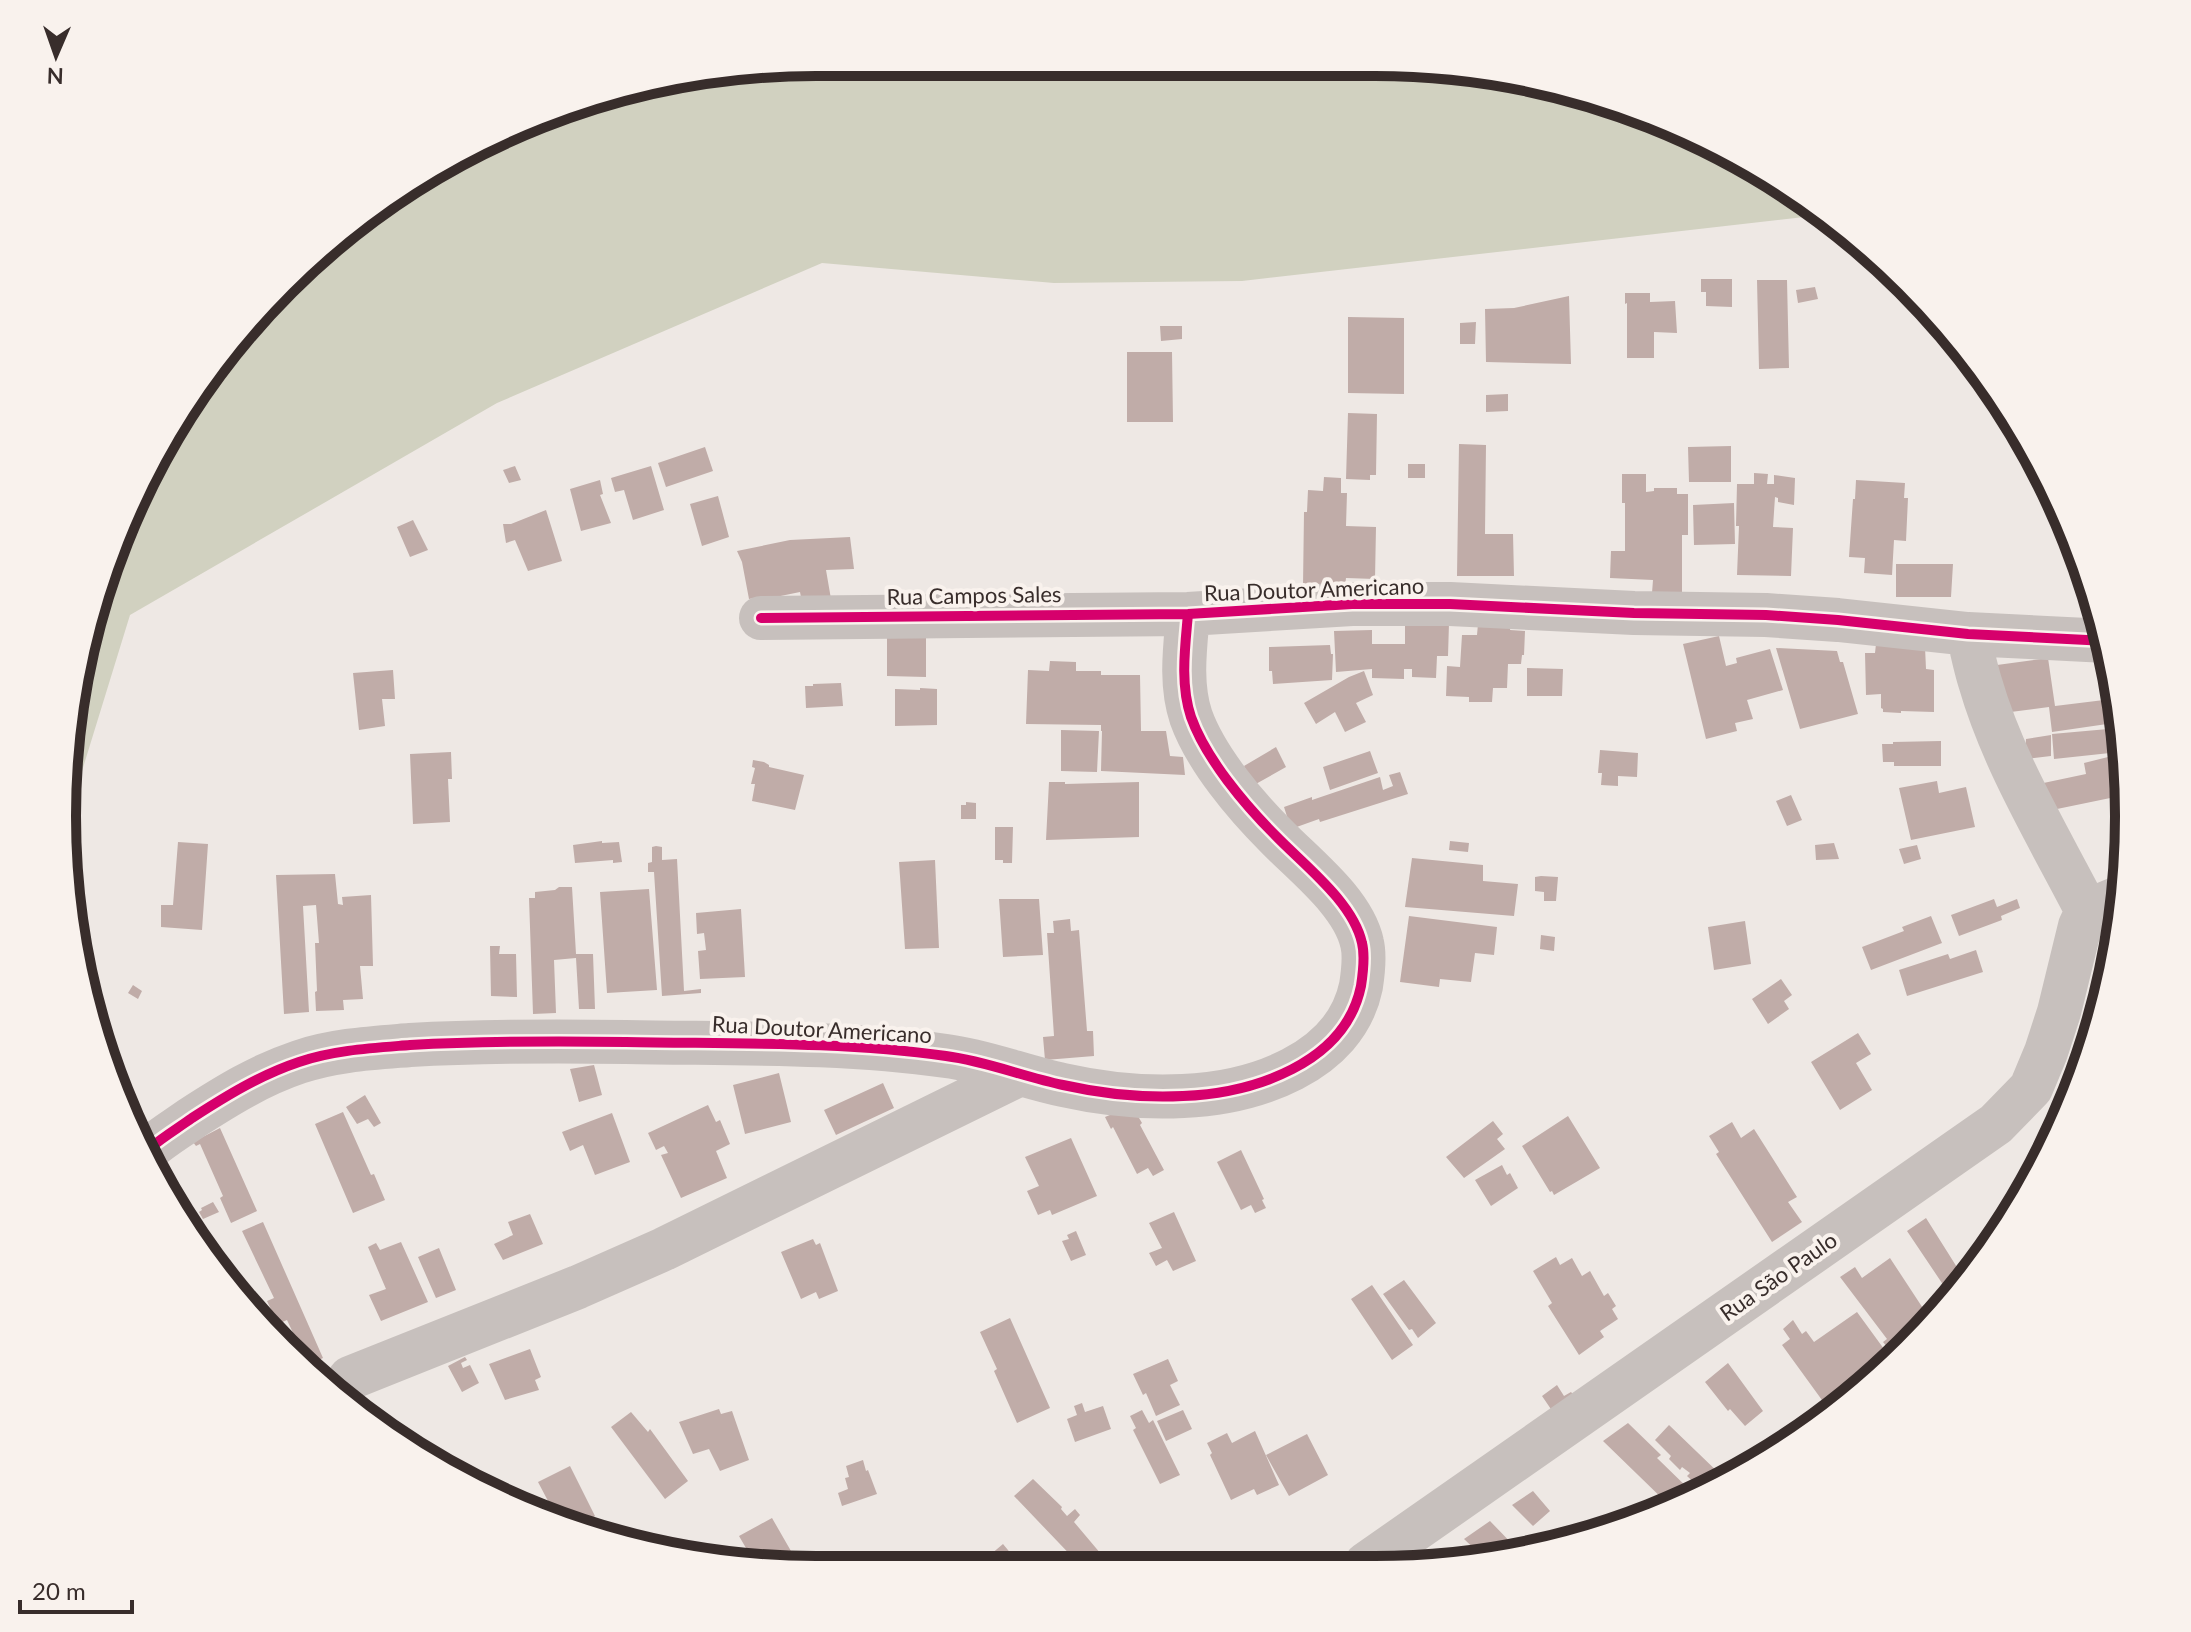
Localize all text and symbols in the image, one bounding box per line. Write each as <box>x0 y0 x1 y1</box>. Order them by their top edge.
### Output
north arrow <box>16 16 96 96</box>
text: N <box>46 63 64 90</box>
street label: Rua Doutor Americano <box>1203 572 1425 606</box>
street label: Rua Campos Sales <box>886 580 1062 610</box>
street label: Rua Doutor Americano <box>711 1010 933 1048</box>
street label: Rua São Paulo <box>1714 1226 1842 1326</box>
scale bar <box>20 1564 132 1614</box>
text: 20 m <box>32 1576 86 1605</box>

